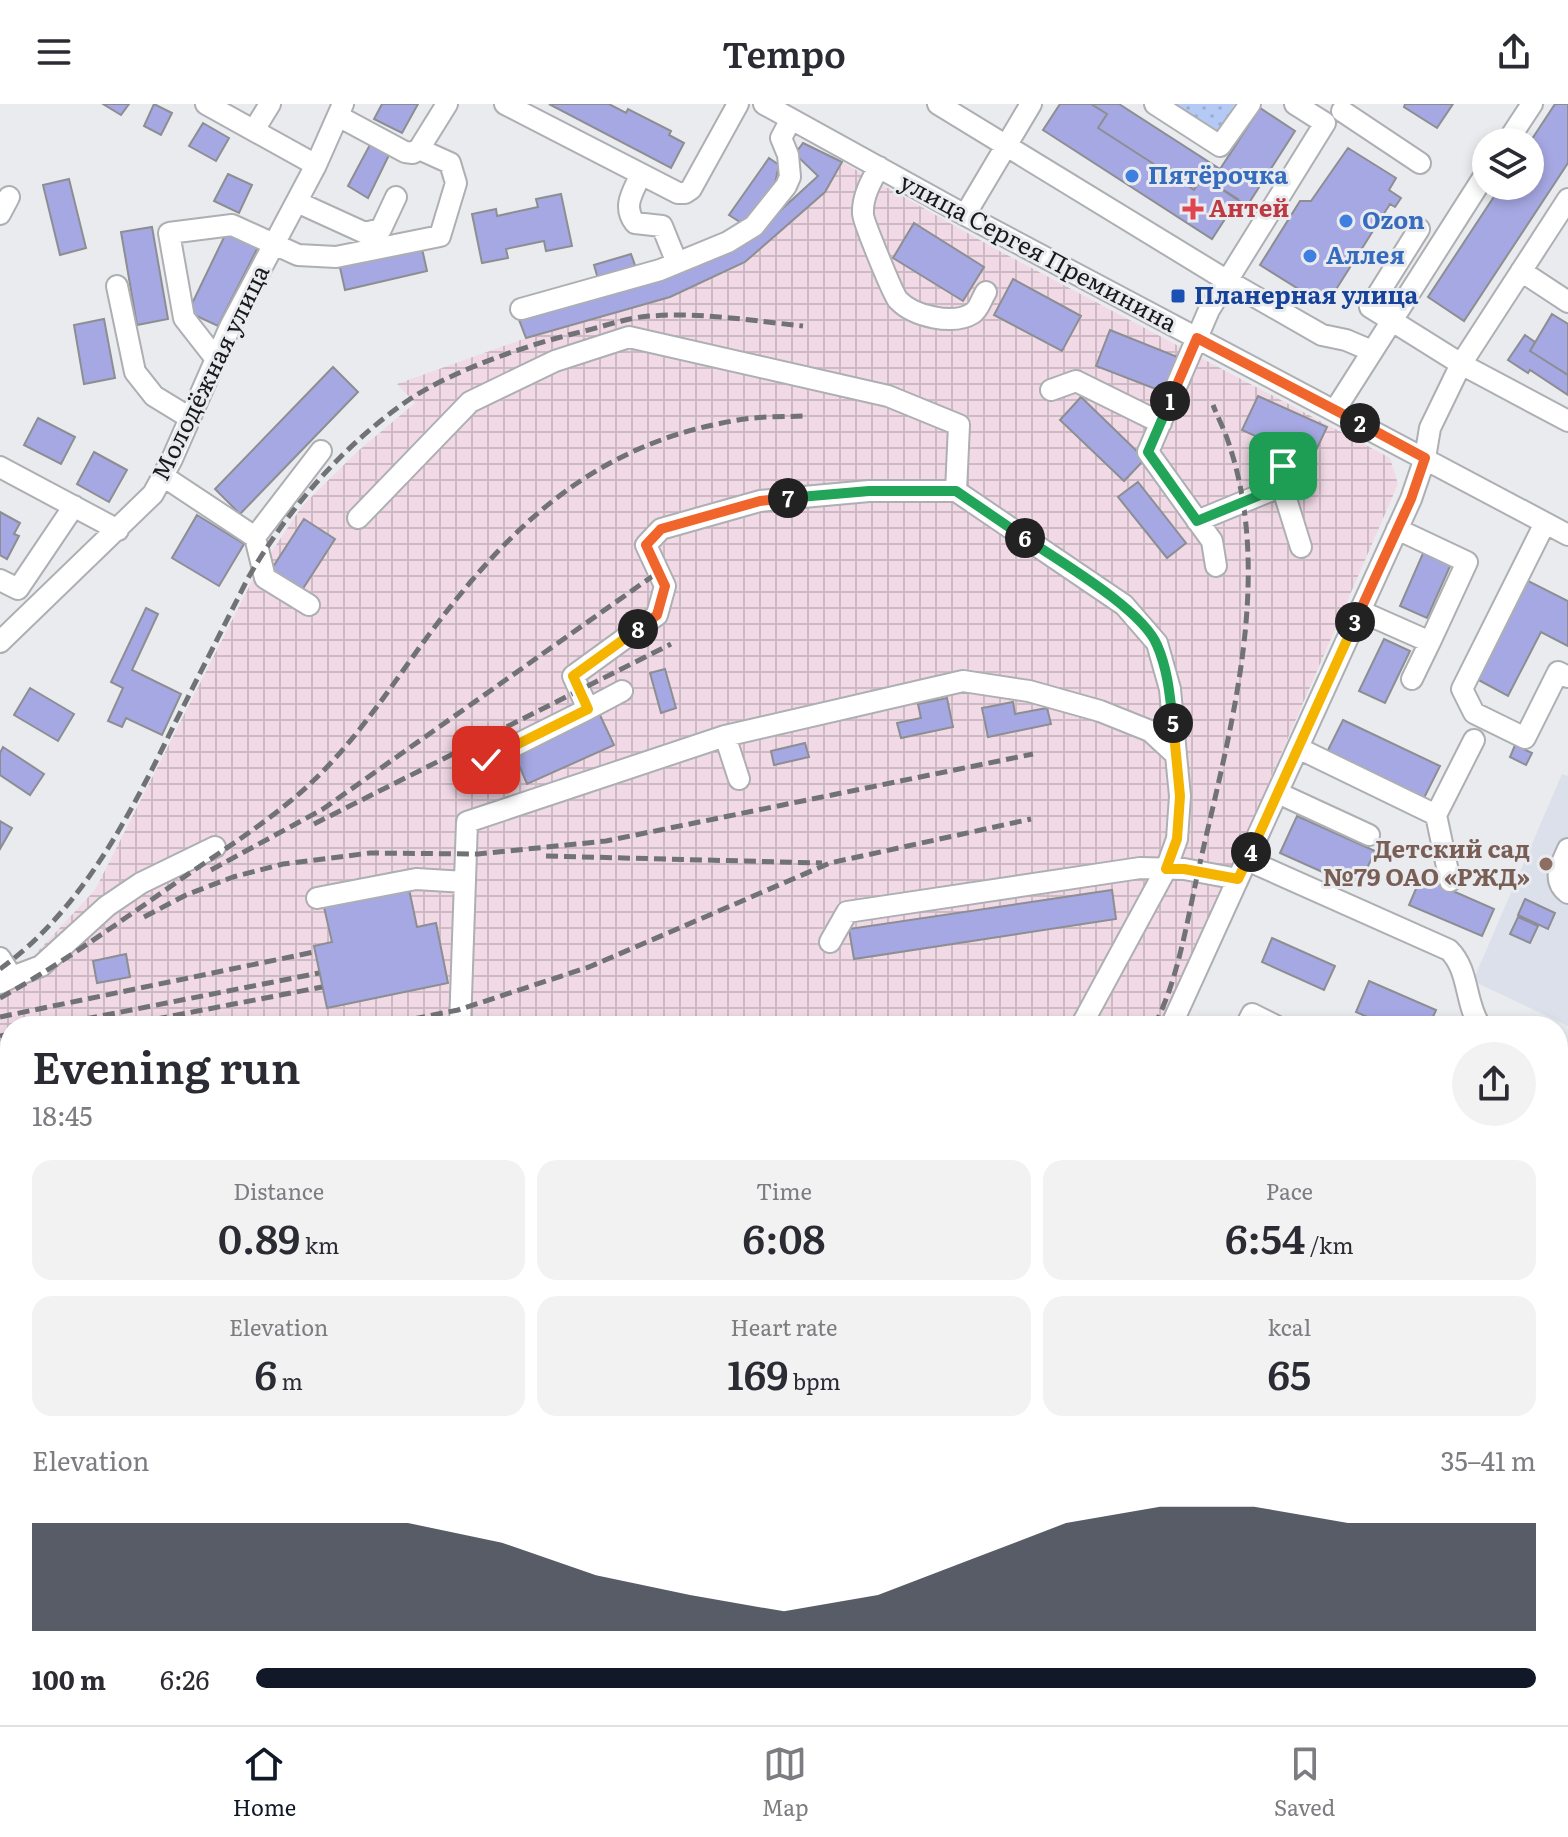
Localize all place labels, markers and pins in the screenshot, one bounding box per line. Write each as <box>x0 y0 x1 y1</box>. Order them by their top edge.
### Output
place label: Пятёрочка <box>1148 156 1288 191</box>
marker: Пятёрочка <box>1123 167 1141 185</box>
place label: Антей <box>1209 189 1289 224</box>
marker: Антей <box>1184 200 1202 218</box>
place label: Ozon <box>1362 201 1425 236</box>
marker: Ozon <box>1337 212 1355 230</box>
place label: Аллея <box>1326 236 1405 271</box>
marker: Аллея <box>1301 247 1319 265</box>
place label: Планерная улица <box>1194 276 1419 311</box>
marker: Планерная улица <box>1169 287 1187 305</box>
pin: 1 <box>1150 381 1190 421</box>
pin: 2 <box>1340 403 1380 443</box>
pin <box>1249 432 1317 500</box>
pin: 7 <box>768 478 808 518</box>
pin: 6 <box>1005 518 1045 558</box>
pin: 3 <box>1335 602 1375 642</box>
pin: 8 <box>618 609 658 649</box>
pin: 5 <box>1153 703 1193 743</box>
pin <box>452 726 520 794</box>
place label: Детский сад №79 ОАО «РЖД» <box>1323 830 1530 893</box>
pin: 4 <box>1231 832 1271 872</box>
marker: Детский сад №79 ОАО «РЖД» <box>1537 855 1555 873</box>

